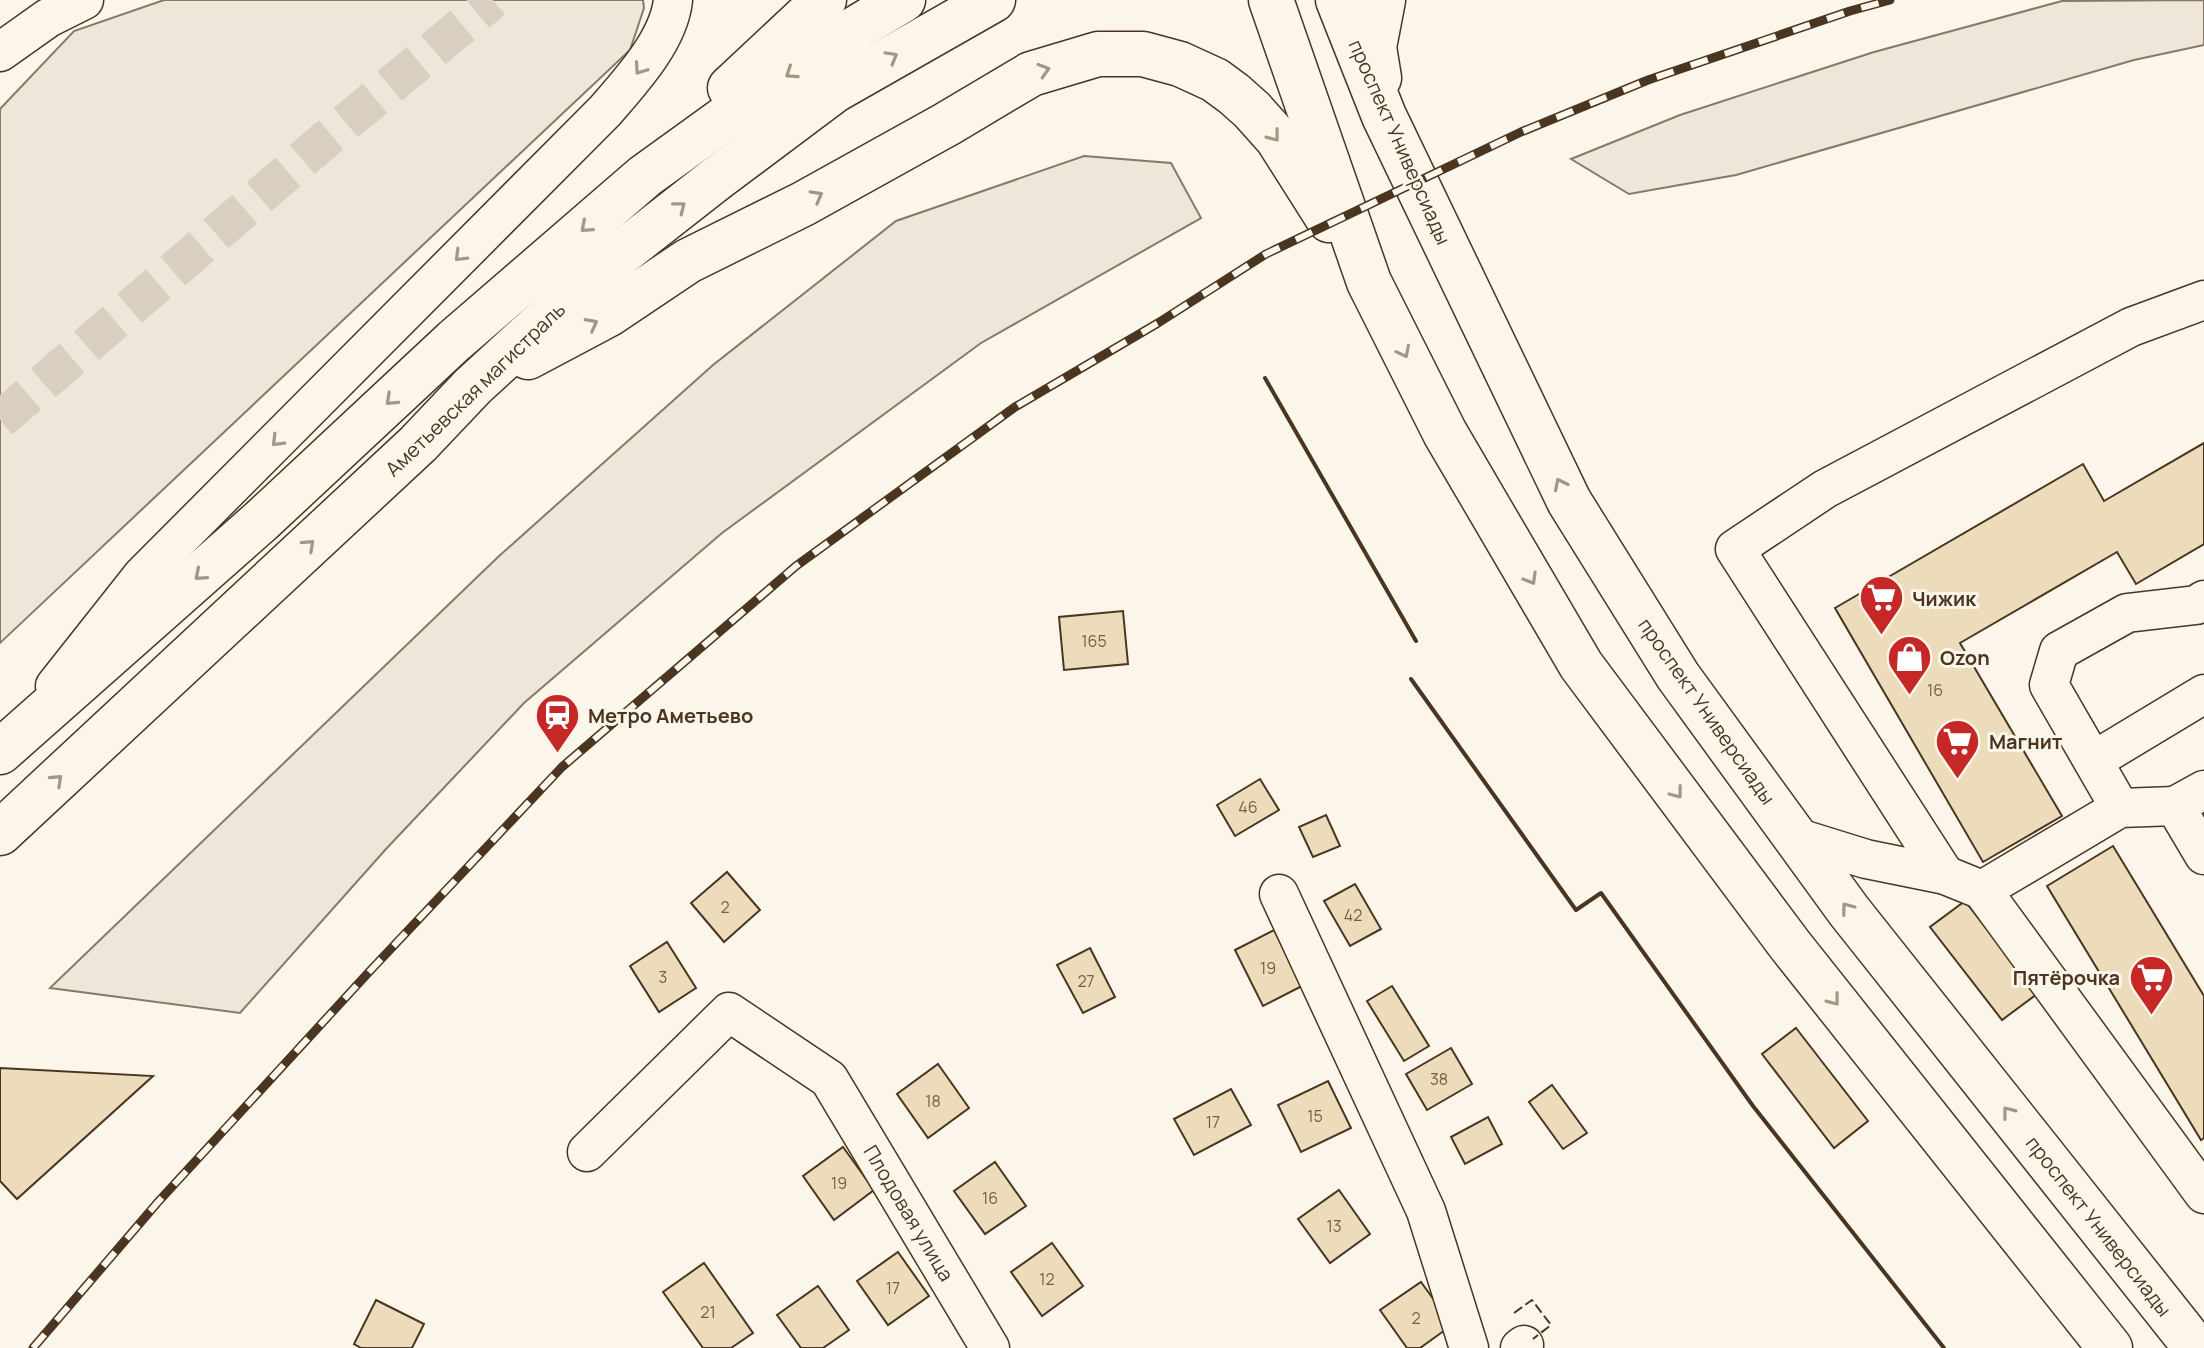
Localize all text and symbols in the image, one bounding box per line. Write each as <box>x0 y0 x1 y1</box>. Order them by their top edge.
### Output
street label: проспект Универсиады <box>1343 35 1457 249</box>
one-way arrow <box>884 52 898 67</box>
one-way arrow <box>635 60 650 74</box>
one-way arrow <box>785 63 799 78</box>
one-way arrow <box>1037 63 1051 79</box>
one-way arrow <box>1265 127 1279 142</box>
one-way arrow <box>808 190 823 206</box>
one-way arrow <box>671 203 686 217</box>
one-way arrow <box>581 217 595 232</box>
one-way arrow <box>455 247 469 262</box>
street label: Аметьевская магистраль <box>379 296 571 482</box>
one-way arrow <box>583 318 598 333</box>
one-way arrow <box>1394 343 1410 358</box>
one-way arrow <box>386 390 401 404</box>
one-way arrow <box>271 432 286 446</box>
one-way arrow <box>1554 477 1570 492</box>
one-way arrow <box>300 540 314 555</box>
one-way arrow <box>194 565 209 580</box>
one-way arrow <box>1521 570 1536 585</box>
supermarket icon: Чижик <box>1857 574 1905 637</box>
place label: Чижик <box>1912 585 1977 612</box>
street label: проспект Универсиады <box>1632 612 1782 810</box>
house number: 165 <box>1081 630 1107 652</box>
shop icon: Ozon <box>1885 633 1933 696</box>
place label: Ozon <box>1940 644 1990 671</box>
house number: 16 <box>1927 679 1943 701</box>
station icon: Метро Аметьево <box>533 691 581 754</box>
place label: Метро Аметьево <box>588 702 753 729</box>
supermarket icon: Магнит <box>1934 717 1982 780</box>
place label: Магнит <box>1989 728 2063 755</box>
one-way arrow <box>48 774 62 789</box>
one-way arrow <box>1667 784 1682 799</box>
house number: 46 <box>1238 796 1258 818</box>
house number: 2 <box>720 896 730 918</box>
one-way arrow <box>1842 902 1856 916</box>
house number: 42 <box>1344 904 1362 926</box>
supermarket icon: Пятёрочка <box>2127 953 2175 1016</box>
house number: 19 <box>1260 957 1276 979</box>
place label: Пятёрочка <box>2013 964 2120 991</box>
house number: 3 <box>659 966 667 988</box>
house number: 27 <box>1077 970 1095 992</box>
one-way arrow <box>1824 991 1839 1005</box>
house number: 38 <box>1430 1068 1448 1090</box>
house number: 18 <box>925 1090 941 1112</box>
house number: 15 <box>1307 1105 1323 1127</box>
one-way arrow <box>2003 1106 2018 1121</box>
house number: 17 <box>1206 1111 1220 1133</box>
street label: проспект Универсиады <box>2020 1130 2178 1322</box>
street label: Плодовая улица <box>858 1140 960 1286</box>
house number: 19 <box>831 1172 847 1194</box>
house number: 16 <box>982 1187 998 1209</box>
house number: 13 <box>1326 1215 1342 1237</box>
house number: 12 <box>1039 1268 1055 1290</box>
house number: 17 <box>886 1277 900 1299</box>
house number: 21 <box>700 1301 716 1323</box>
house number: 2 <box>1411 1307 1421 1329</box>

